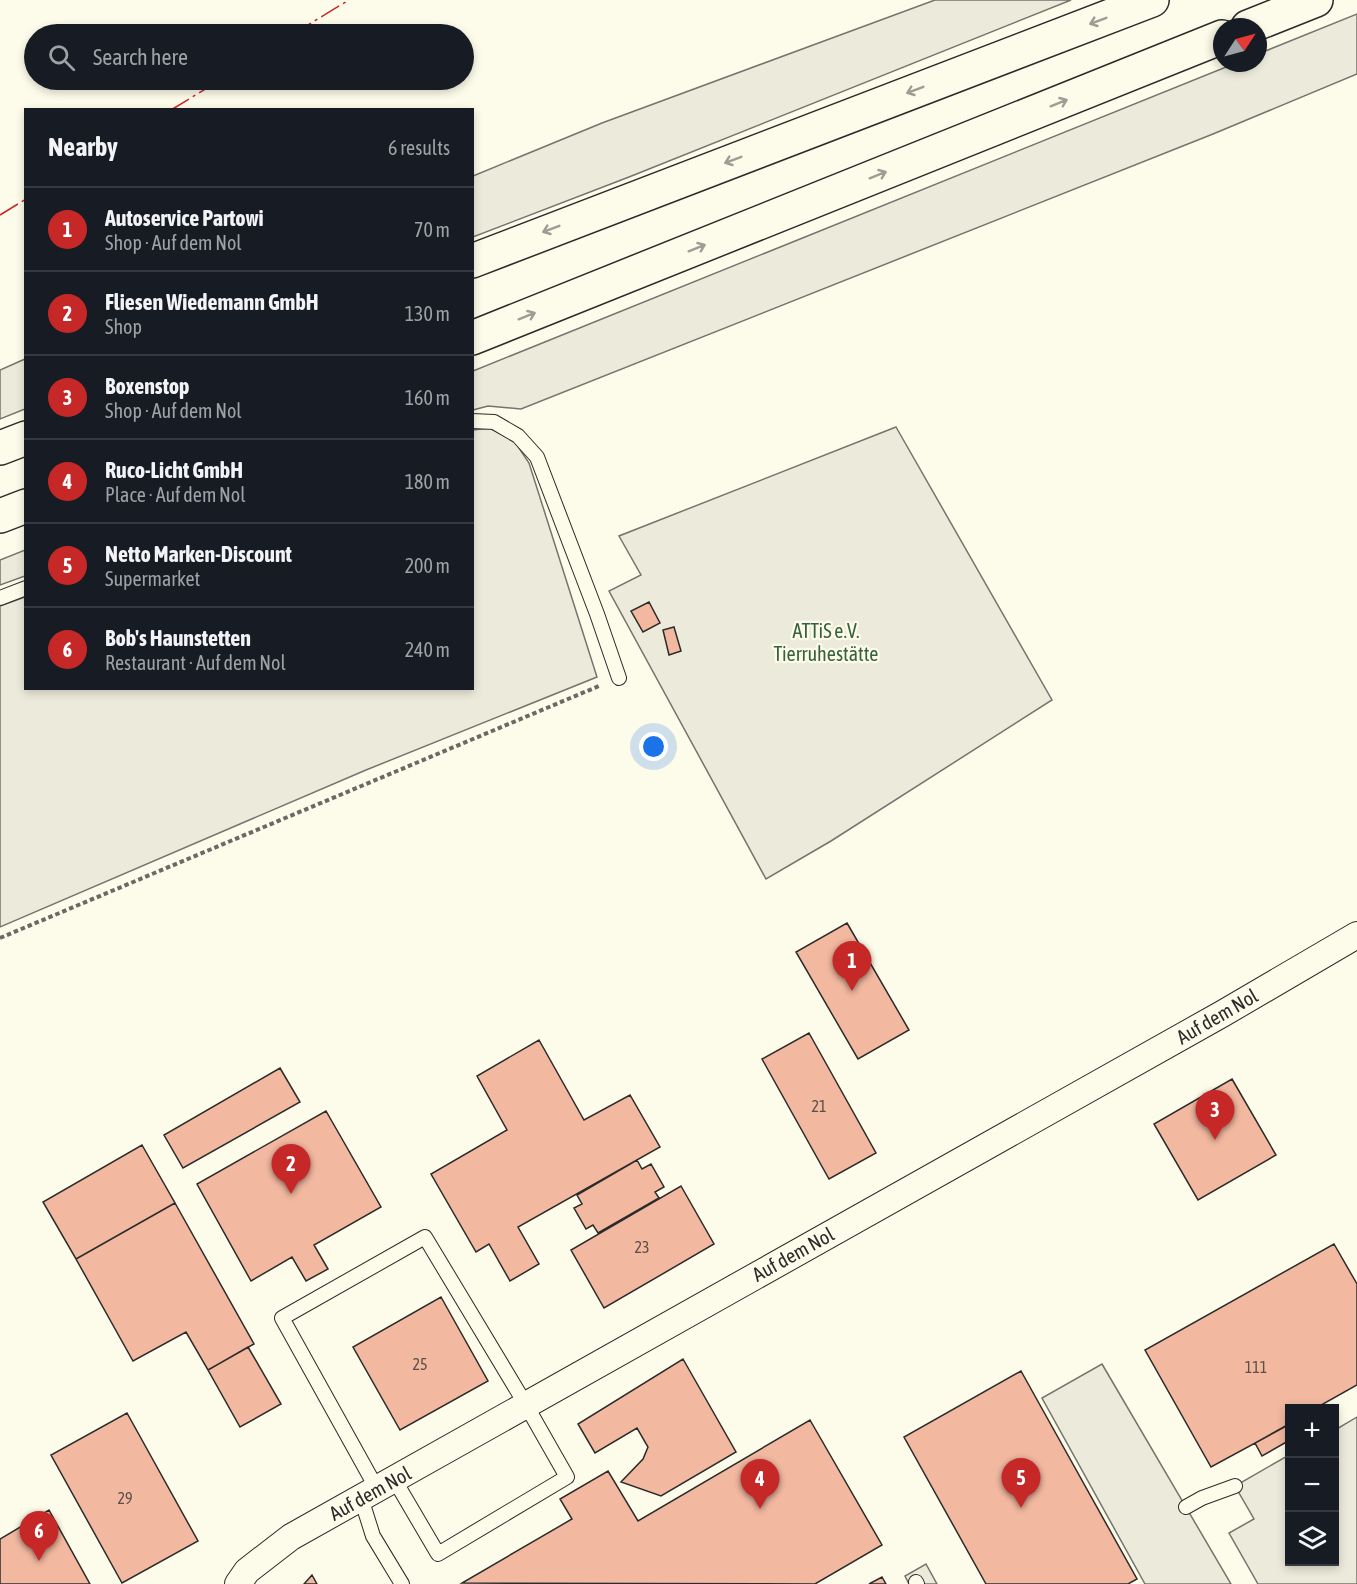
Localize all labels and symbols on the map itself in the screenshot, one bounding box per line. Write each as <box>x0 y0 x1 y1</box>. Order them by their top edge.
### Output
one-way arrow <box>1089 16 1107 27</box>
north arrow <box>1213 18 1267 72</box>
one-way arrow <box>907 86 925 97</box>
one-way arrow <box>1049 97 1067 108</box>
one-way arrow <box>724 155 743 166</box>
one-way arrow <box>868 169 886 180</box>
one-way arrow <box>542 225 561 236</box>
one-way arrow <box>687 242 705 253</box>
one-way arrow <box>517 310 536 321</box>
park label: ATTiS e.V. Tierruhestätte <box>774 619 878 665</box>
your location <box>639 732 668 761</box>
pin: 1 <box>832 942 872 991</box>
street label: Auf dem Nol <box>1172 983 1262 1048</box>
pin: 3 <box>1196 1090 1234 1140</box>
house number: 21 <box>811 1097 827 1115</box>
pin: 2 <box>272 1144 310 1194</box>
street label: Auf dem Nol <box>748 1222 839 1286</box>
house number: 23 <box>634 1238 650 1256</box>
house number: 25 <box>412 1355 428 1373</box>
house number: 111 <box>1245 1358 1267 1376</box>
pin: 5 <box>1002 1458 1040 1508</box>
pin: 4 <box>740 1460 780 1509</box>
street label: Auf dem Nol <box>325 1461 416 1525</box>
house number: 29 <box>117 1489 133 1507</box>
pin: 6 <box>20 1512 58 1561</box>

